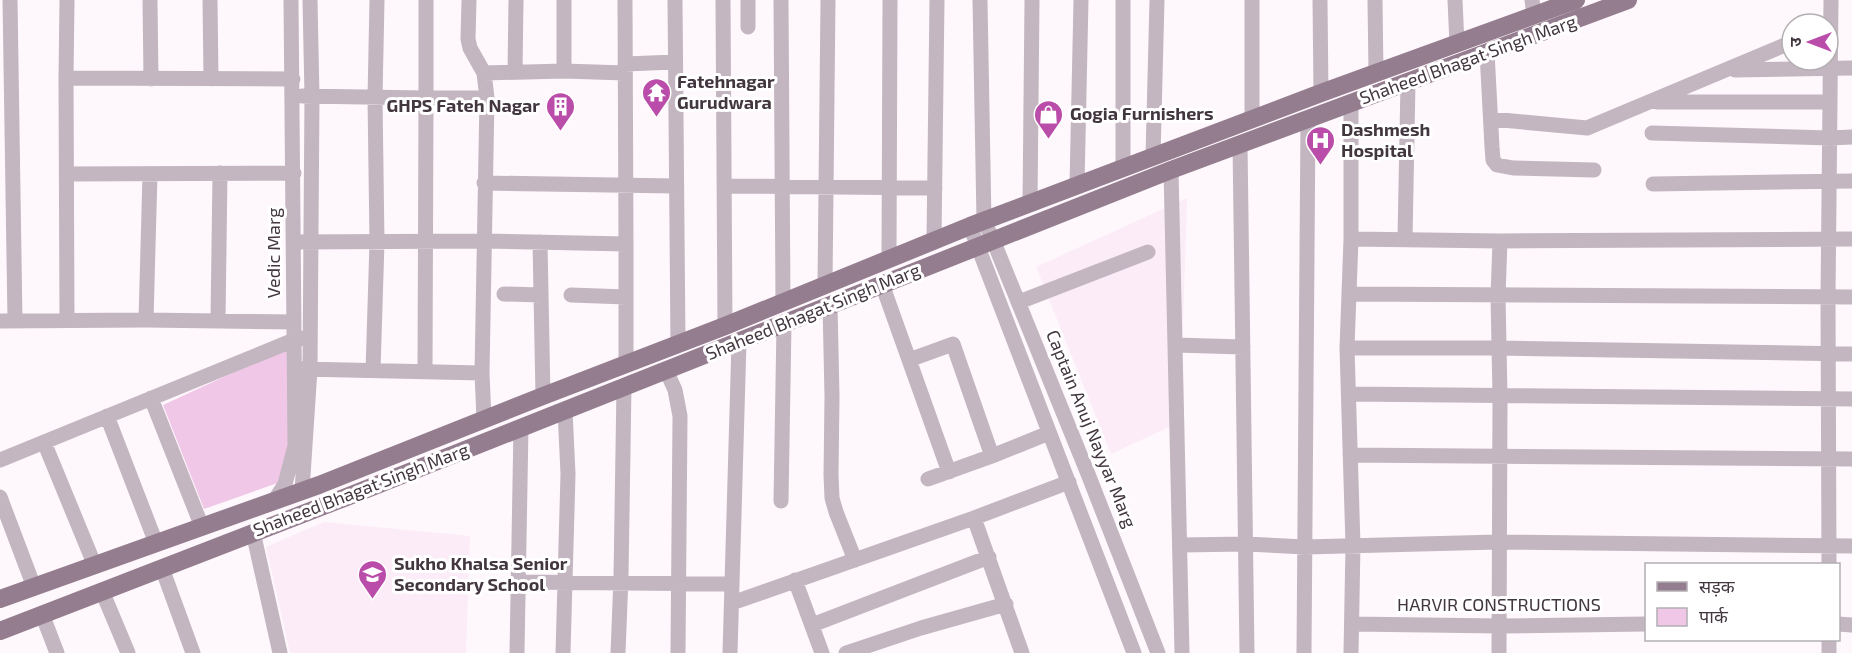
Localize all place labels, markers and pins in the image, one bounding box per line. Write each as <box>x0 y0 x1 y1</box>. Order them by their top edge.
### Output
place label: Fatehnagar Gurudwara <box>677 70 775 113</box>
temple icon: Fatehnagar Gurudwara <box>640 76 672 118</box>
building icon: GHPS Fateh Nagar <box>545 90 577 132</box>
place label: GHPS Fateh Nagar <box>387 94 540 116</box>
shop icon: Gogia Furnishers <box>1033 98 1065 140</box>
place label: Gogia Furnishers <box>1070 102 1214 124</box>
place label: Dashmesh Hospital <box>1341 118 1430 161</box>
hospital icon: Dashmesh Hospital <box>1304 124 1336 166</box>
place label: Sukho Khalsa Senior Secondary School <box>394 552 568 595</box>
school or university icon: Sukho Khalsa Senior Secondary School <box>357 558 389 600</box>

